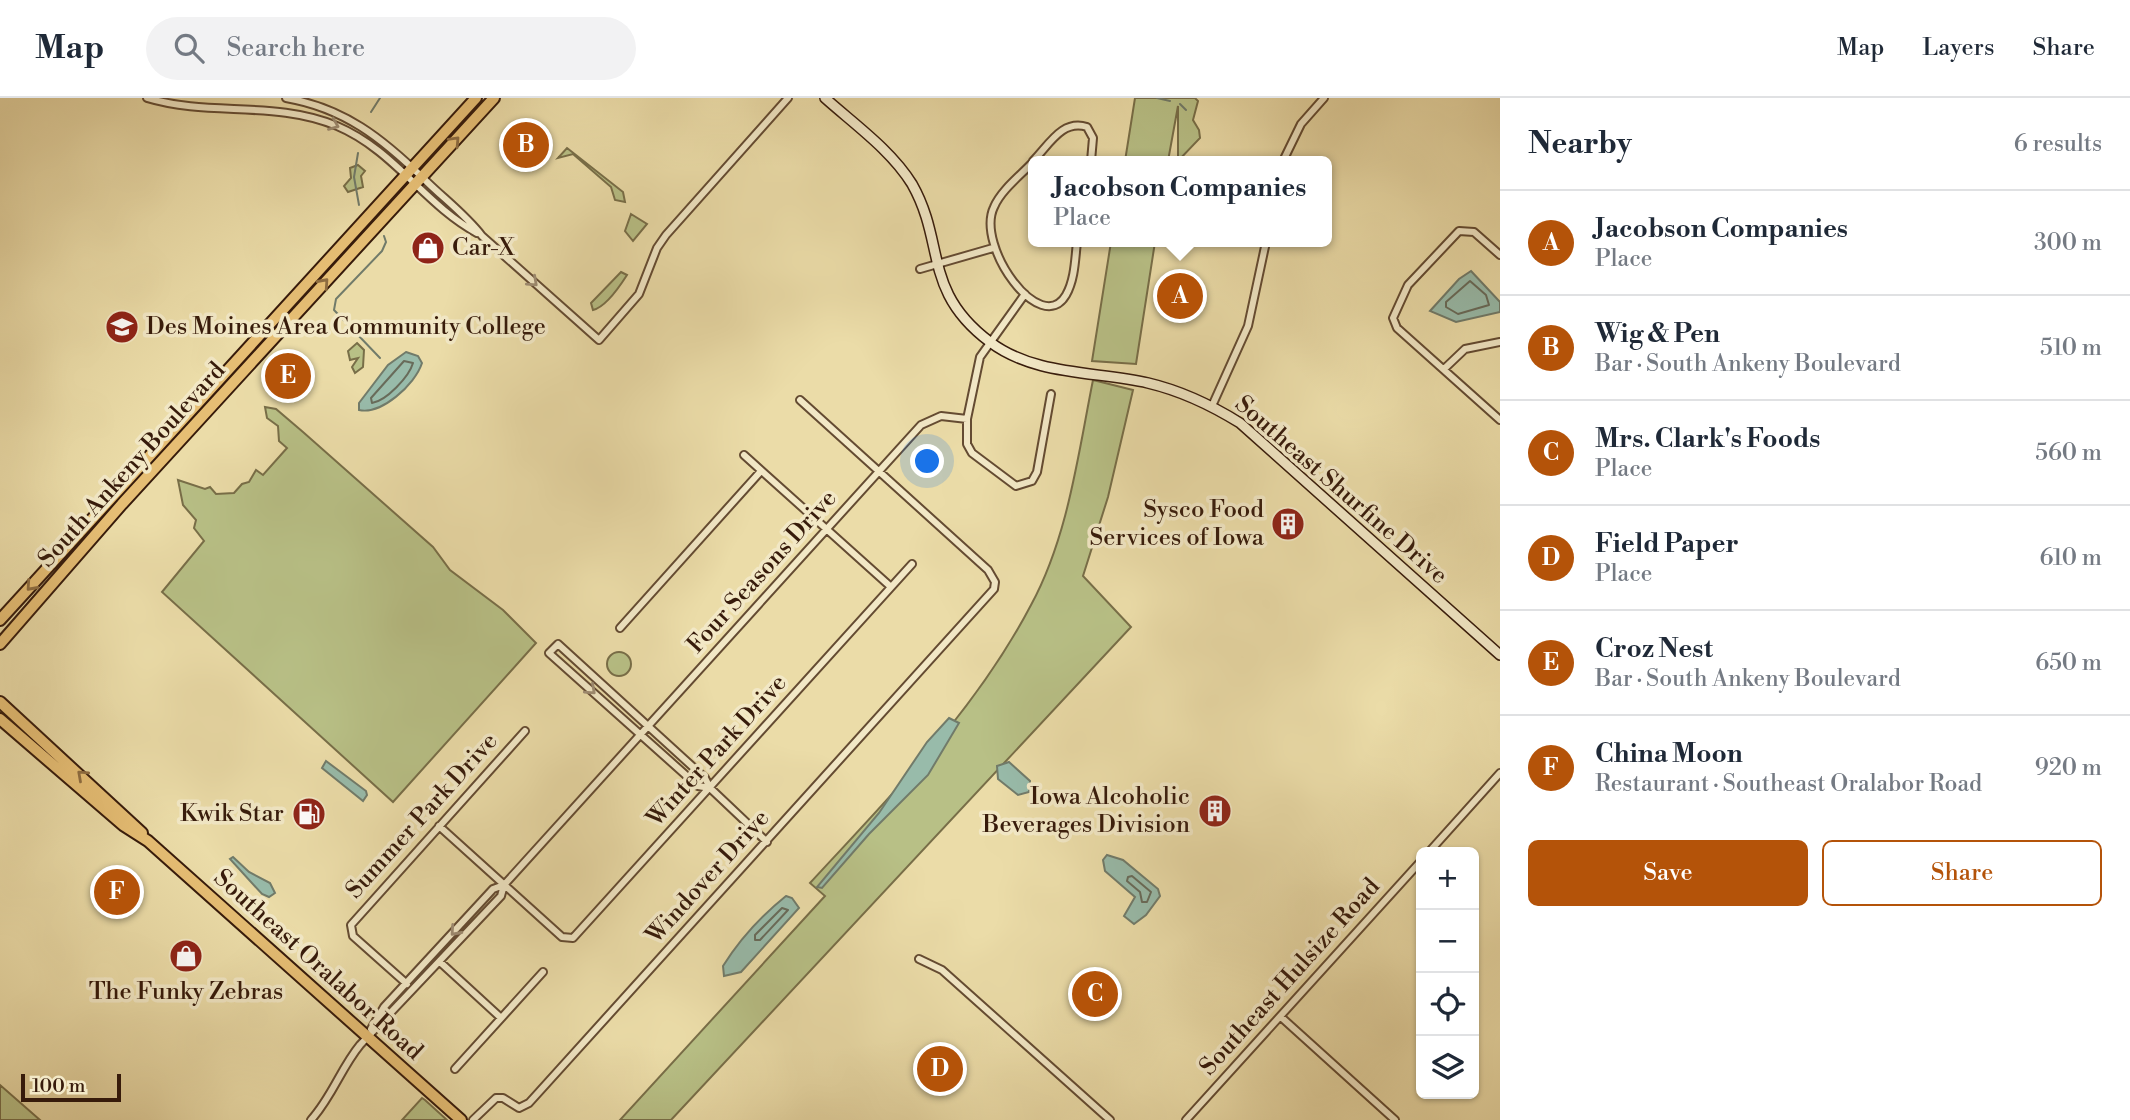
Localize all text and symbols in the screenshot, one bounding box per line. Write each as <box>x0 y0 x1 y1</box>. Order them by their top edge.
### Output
search box <box>146 17 636 80</box>
text: Map <box>35 28 104 69</box>
icon: search <box>170 29 208 67</box>
text: Search here <box>226 32 365 64</box>
text: Map <box>1837 33 1884 63</box>
text: Layers <box>1922 33 1994 63</box>
text: Share <box>2032 33 2095 63</box>
one-way arrow <box>327 116 339 130</box>
pin: B <box>503 119 549 171</box>
text: Nearby <box>1528 125 1632 163</box>
text: 6 results <box>2014 130 2102 158</box>
one-way arrow <box>447 136 460 149</box>
popup <box>1028 156 1332 247</box>
text: Jacobson Companies <box>1053 172 1307 204</box>
text: Place <box>1053 204 1111 232</box>
text: Jacobson Companies <box>1595 213 1848 245</box>
shop icon: Car-X <box>409 229 447 267</box>
text: A <box>1543 229 1559 257</box>
text: 300 m <box>2034 229 2102 257</box>
place label: Car-X <box>452 233 515 263</box>
text: Place <box>1595 245 1652 273</box>
pin: A <box>1157 270 1203 322</box>
one-way arrow <box>525 273 538 286</box>
one-way arrow <box>316 278 329 291</box>
school or university icon: Des Moines Area Community College <box>103 308 141 346</box>
place label: Des Moines Area Community College <box>146 312 546 342</box>
text: Wig & Pen <box>1595 318 1720 350</box>
text: B <box>1542 334 1560 362</box>
text: 510 m <box>2040 334 2102 362</box>
pin: E <box>265 350 311 402</box>
text: Bar · South Ankeny Boulevard <box>1595 350 1901 378</box>
street label: South Ankeny Boulevard <box>32 356 232 574</box>
street label: Southeast Shurfine Drive <box>1228 389 1454 591</box>
text: Mrs. Clark's Foods <box>1595 423 1821 455</box>
text: C <box>1543 439 1559 467</box>
text: 560 m <box>2035 439 2102 467</box>
your location <box>910 444 944 478</box>
text: Place <box>1595 455 1652 483</box>
street label: Four Seasons Drive <box>681 484 843 660</box>
place label: Sysco Food Services of Iowa <box>1089 495 1265 553</box>
building icon: Sysco Food Services of Iowa <box>1269 505 1307 543</box>
text: Field Paper <box>1595 528 1739 560</box>
text: D <box>1542 544 1560 572</box>
text: 610 m <box>2039 544 2102 572</box>
text: Place <box>1595 560 1652 588</box>
one-way arrow <box>27 578 39 591</box>
text: Croz Nest <box>1595 633 1713 665</box>
text: E <box>1543 649 1559 677</box>
text: 650 m <box>2035 649 2102 677</box>
text: Bar · South Ankeny Boulevard <box>1595 665 1901 693</box>
street label: Winter Park Drive <box>640 669 793 834</box>
one-way arrow <box>582 681 595 694</box>
street label: Summer Park Drive <box>340 727 504 905</box>
text: China Moon <box>1595 738 1743 770</box>
text: F <box>1543 754 1559 782</box>
text: 920 m <box>2035 754 2102 782</box>
text: Restaurant · Southeast Oralabor Road <box>1595 770 1982 798</box>
one-way arrow <box>77 771 90 783</box>
place label: Iowa Alcoholic Beverages Division <box>982 782 1190 840</box>
building icon: Iowa Alcoholic Beverages Division <box>1196 792 1234 830</box>
fuel station icon: Kwik Star <box>290 795 328 833</box>
place label: Kwik Star <box>180 799 284 829</box>
street label: Windover Drive <box>639 804 776 951</box>
button: Save <box>1528 840 1808 906</box>
button: Share <box>1822 840 2102 906</box>
map controls <box>1416 847 1479 1099</box>
button: + <box>1416 847 1479 910</box>
street label: Southeast Oralabor Road <box>207 863 429 1067</box>
pin: F <box>94 866 140 918</box>
street label: Southeast Hulsize Road <box>1193 872 1387 1082</box>
button: − <box>1416 910 1479 973</box>
one-way arrow <box>451 923 463 936</box>
shop icon: The Funky Zebras <box>167 937 205 975</box>
pin: C <box>1072 968 1118 1020</box>
button: locate <box>1416 973 1479 1036</box>
place label: The Funky Zebras <box>89 977 283 1007</box>
button: layers <box>1416 1036 1479 1099</box>
pin: D <box>917 1043 963 1095</box>
scale bar <box>21 1071 121 1103</box>
text: 100 m <box>32 1074 85 1098</box>

